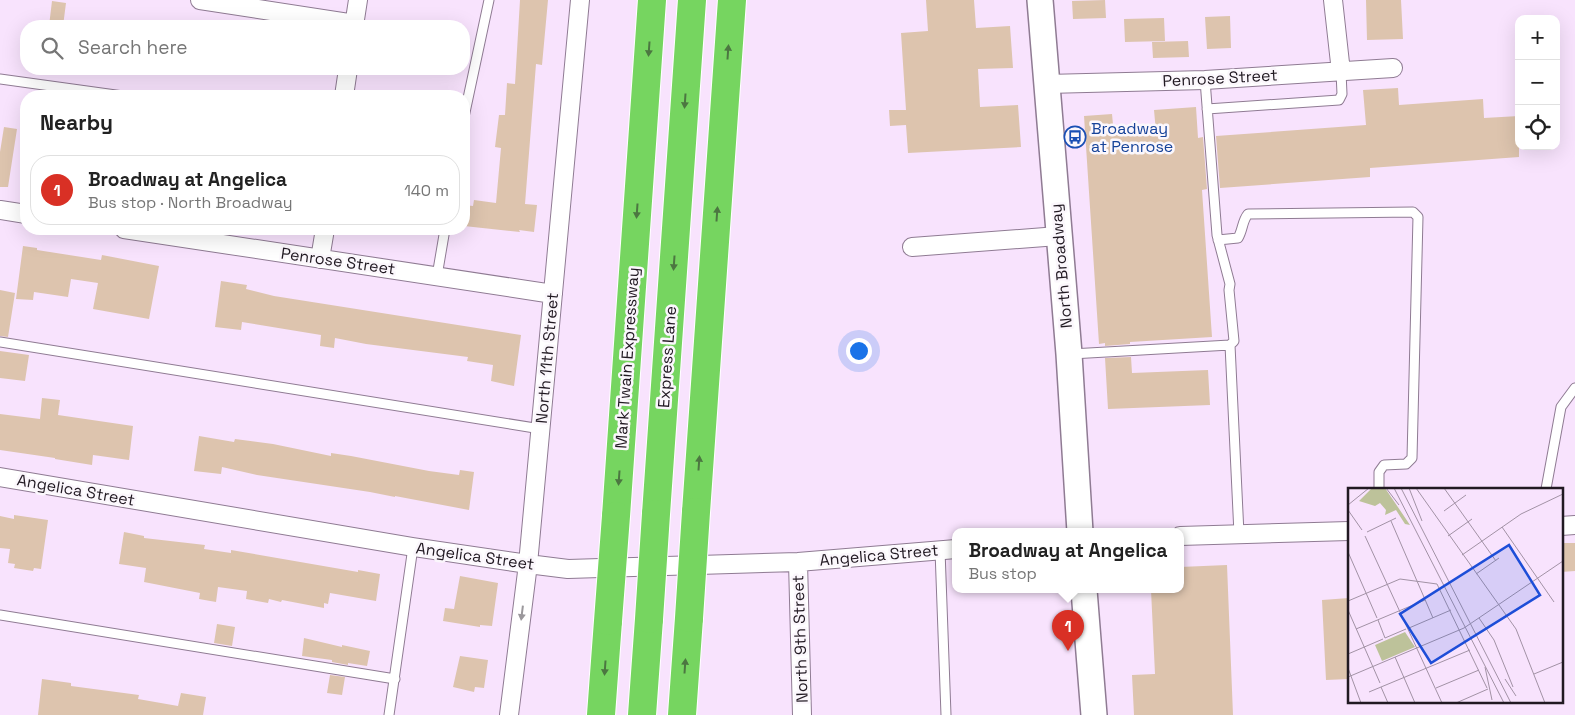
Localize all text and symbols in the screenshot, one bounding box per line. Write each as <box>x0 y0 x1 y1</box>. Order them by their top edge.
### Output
map controls <box>1515 15 1560 150</box>
button: + <box>1515 15 1560 60</box>
search box <box>20 20 470 75</box>
icon: search <box>38 34 66 62</box>
text: Search here <box>78 35 188 60</box>
one-way arrow <box>644 41 652 57</box>
one-way arrow <box>725 43 733 59</box>
button: − <box>1515 60 1560 105</box>
street label: Penrose Street <box>1162 65 1278 91</box>
one-way arrow <box>681 93 689 109</box>
button: locate <box>1515 105 1560 150</box>
text: Nearby <box>40 109 113 136</box>
place label: Broadway at Penrose <box>1091 118 1173 157</box>
bus stop icon: Broadway at Penrose <box>1063 125 1087 149</box>
text: Broadway at Angelica <box>88 167 287 192</box>
text: 1 <box>53 180 61 201</box>
text: 140 m <box>404 180 449 201</box>
text: Bus stop · North Broadway <box>88 192 292 213</box>
one-way arrow <box>633 203 641 219</box>
street label: North Broadway <box>1045 203 1077 329</box>
one-way arrow <box>713 205 721 221</box>
street label: Penrose Street <box>280 243 396 279</box>
one-way arrow <box>669 255 677 271</box>
street label: Mark Twain Expressway <box>610 267 644 449</box>
street label: North 11th Street <box>531 292 563 424</box>
street label: Express Lane <box>653 305 681 409</box>
your location <box>846 338 872 364</box>
one-way arrow <box>696 455 704 471</box>
street label: Angelica Street <box>15 469 137 511</box>
one-way arrow <box>614 470 622 486</box>
inset map <box>1348 488 1562 702</box>
popup <box>952 528 1184 593</box>
street label: Angelica Street <box>414 537 536 575</box>
text: Broadway at Angelica <box>968 538 1168 563</box>
street label: Angelica Street <box>819 539 939 571</box>
text: Bus stop <box>968 563 1037 584</box>
street label: North 9th Street <box>787 575 813 703</box>
one-way arrow <box>518 605 526 621</box>
pin: 1 <box>1052 610 1084 651</box>
one-way arrow <box>682 658 690 674</box>
one-way arrow <box>600 660 608 676</box>

